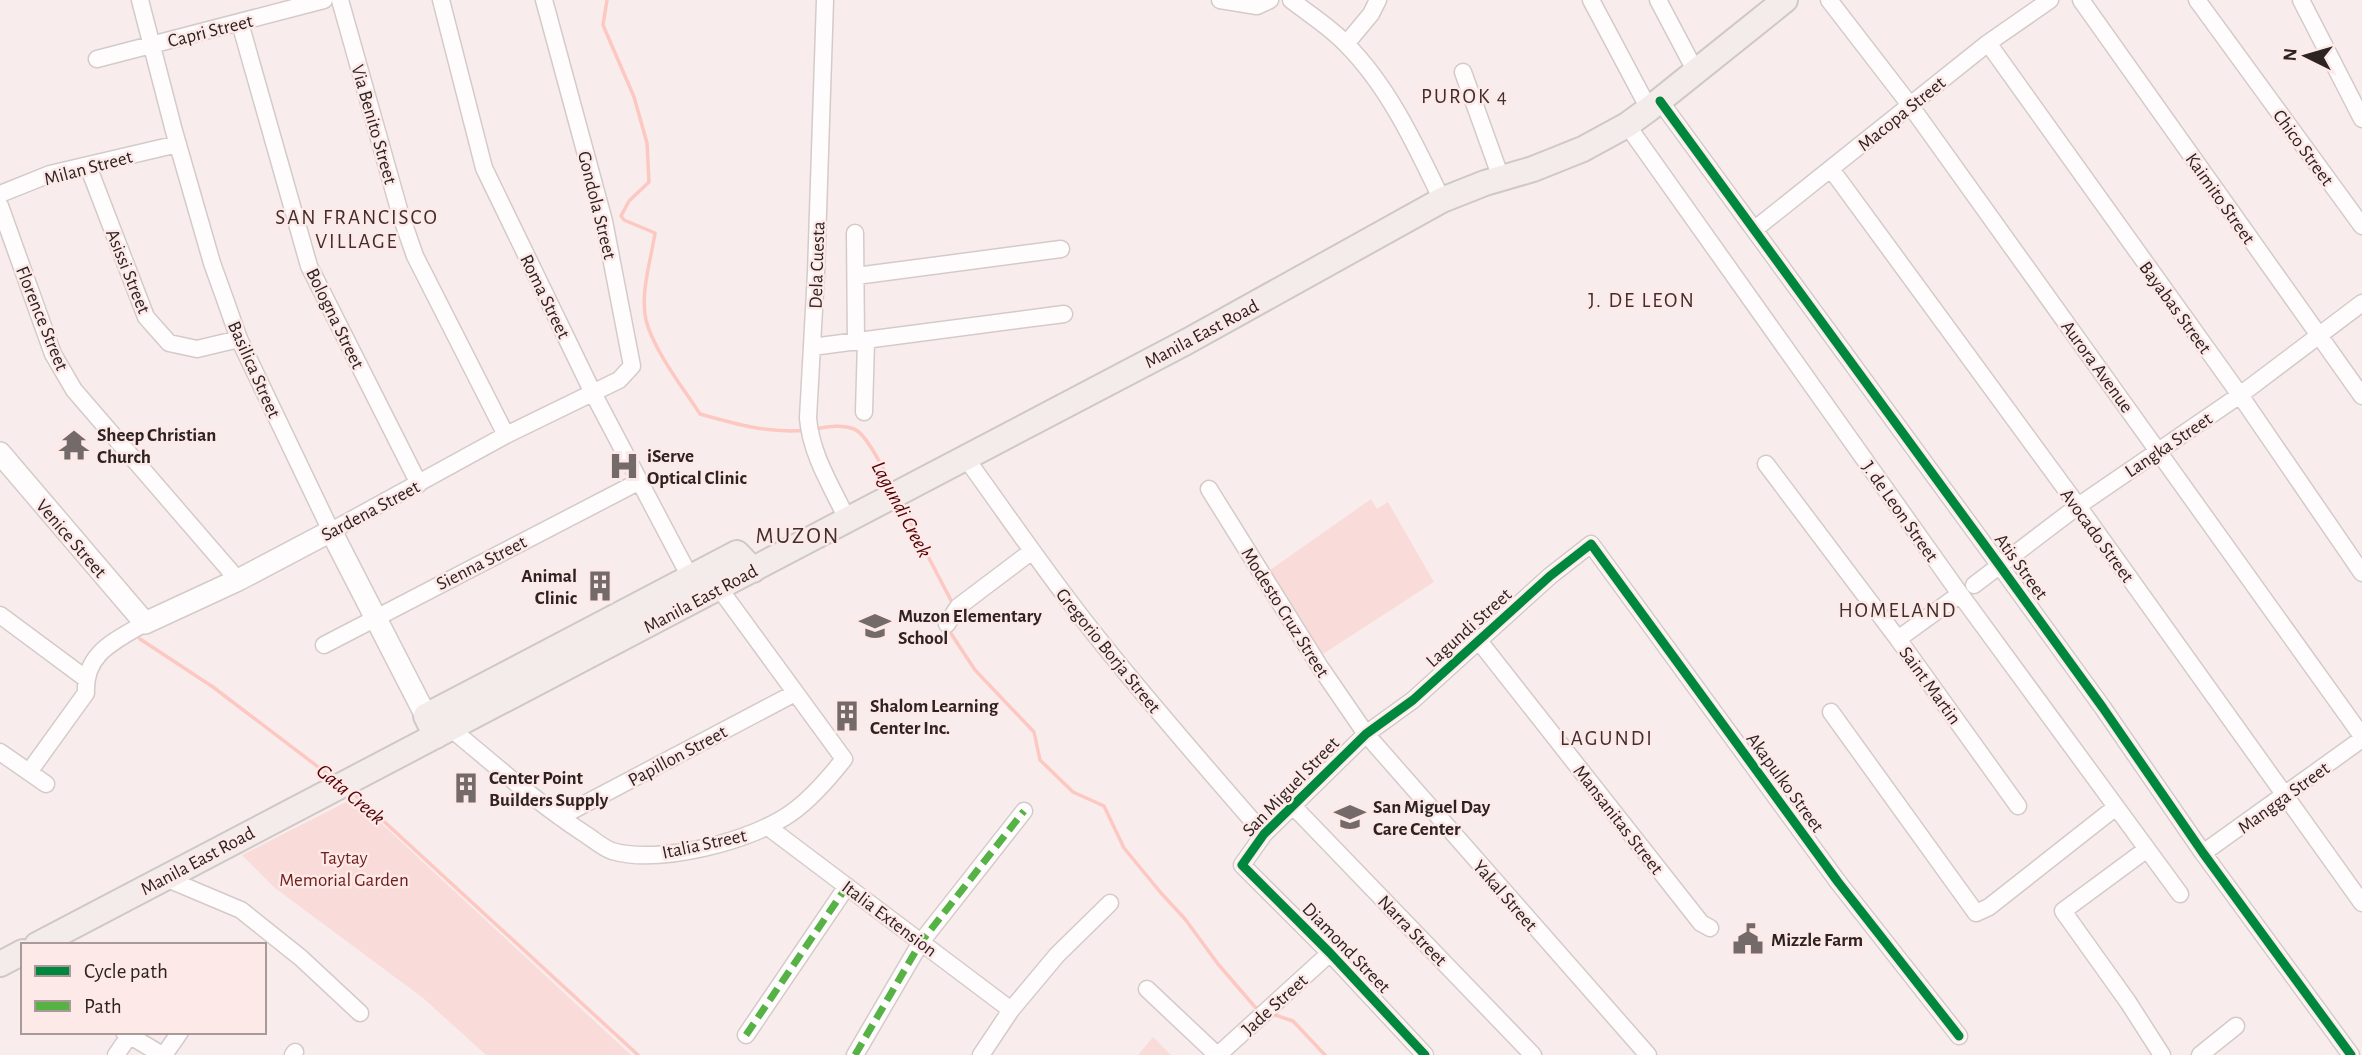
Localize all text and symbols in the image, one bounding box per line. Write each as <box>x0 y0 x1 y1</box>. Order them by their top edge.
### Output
street label: Capri Street <box>166 12 255 51</box>
north arrow <box>2271 21 2341 91</box>
text: N <box>2281 47 2301 62</box>
street label: Via Benito Street <box>347 62 400 186</box>
street label: Macopa Street <box>1855 73 1949 155</box>
district label: PUROK 4 <box>1421 86 1509 107</box>
street label: Chico Street <box>2269 106 2337 189</box>
street label: Milan Street <box>42 148 135 189</box>
street label: Gondola Street <box>574 149 619 261</box>
street label: Kaimito Street <box>2181 150 2258 248</box>
district label: SAN FRANCISCO VILLAGE <box>275 207 439 252</box>
street label: Dela Cuesta <box>806 221 829 309</box>
street label: Asissi Street <box>102 227 153 316</box>
street label: Roma Street <box>516 252 573 342</box>
street label: Bayabas Street <box>2135 258 2214 357</box>
street label: Florence Street <box>12 264 71 373</box>
street label: Bologna Street <box>302 265 367 372</box>
district label: J. DE LEON <box>1588 290 1696 311</box>
street label: Manila East Road <box>1142 296 1262 372</box>
street label: Aurora Avenue <box>2057 317 2136 416</box>
street label: Basilica Street <box>224 318 283 421</box>
street label: Langka Street <box>2122 409 2216 481</box>
place label: Sheep Christian Church <box>97 426 216 467</box>
temple icon: Sheep Christian Church <box>57 428 91 462</box>
place label: iServe Optical Clinic <box>647 447 747 488</box>
hospital icon: iServe Optical Clinic <box>607 449 641 483</box>
water label: Lagundi Creek <box>867 458 936 561</box>
street label: J. de Leon Street <box>1858 458 1941 566</box>
street label: Sardena Street <box>318 478 423 545</box>
street label: Avocado Street <box>2057 486 2137 586</box>
street label: Venice Street <box>32 496 110 582</box>
district label: MUZON <box>755 525 841 548</box>
street label: Atis Street <box>1991 530 2051 603</box>
street label: Sienna Street <box>434 533 530 594</box>
street label: Modesto Cruz Street <box>1237 545 1332 681</box>
street label: Manila East Road <box>641 561 761 637</box>
place label: Animal Clinic <box>521 567 578 608</box>
building icon: Animal Clinic <box>583 569 617 603</box>
street label: Gregorio Borja Street <box>1052 585 1164 717</box>
street label: Lagundi Street <box>1423 585 1515 671</box>
district label: HOMELAND <box>1839 600 1957 621</box>
place label: Muzon Elementary School <box>898 607 1042 648</box>
school or university icon: Muzon Elementary School <box>858 609 892 643</box>
street label: Saint Martin <box>1895 644 1964 728</box>
place label: Shalom Learning Center Inc. <box>870 697 999 738</box>
building icon: Shalom Learning Center Inc. <box>830 699 864 733</box>
street label: Papillon Street <box>625 722 730 790</box>
district label: LAGUNDI <box>1560 728 1654 749</box>
street label: Akapulko Street <box>1743 730 1827 836</box>
street label: San Miguel Street <box>1239 734 1343 840</box>
street label: Mangga Street <box>2235 759 2333 838</box>
water label: Gata Creek <box>312 760 389 829</box>
street label: Mansanitas Street <box>1569 762 1666 878</box>
place label: Center Point Builders Supply <box>489 769 609 810</box>
building icon: Center Point Builders Supply <box>449 771 483 805</box>
place label: San Miguel Day Care Center <box>1373 798 1491 839</box>
school or university icon: San Miguel Day Care Center <box>1333 800 1367 834</box>
street label: Manila East Road <box>138 823 258 899</box>
street label: Italia Street <box>660 826 748 863</box>
park label: Taytay Memorial Garden <box>279 849 409 890</box>
street label: Yakal Street <box>1469 857 1541 935</box>
street label: Italia Extension <box>838 878 940 961</box>
street label: Narra Street <box>1374 892 1450 970</box>
street label: Diamond Street <box>1298 899 1394 997</box>
public building icon: Mizzle Farm <box>1731 922 1765 956</box>
place label: Mizzle Farm <box>1771 931 1863 950</box>
legend <box>21 943 266 1034</box>
text: Cycle path <box>84 961 168 982</box>
street label: Jade Street <box>1239 971 1311 1039</box>
text: Path <box>84 996 122 1017</box>

